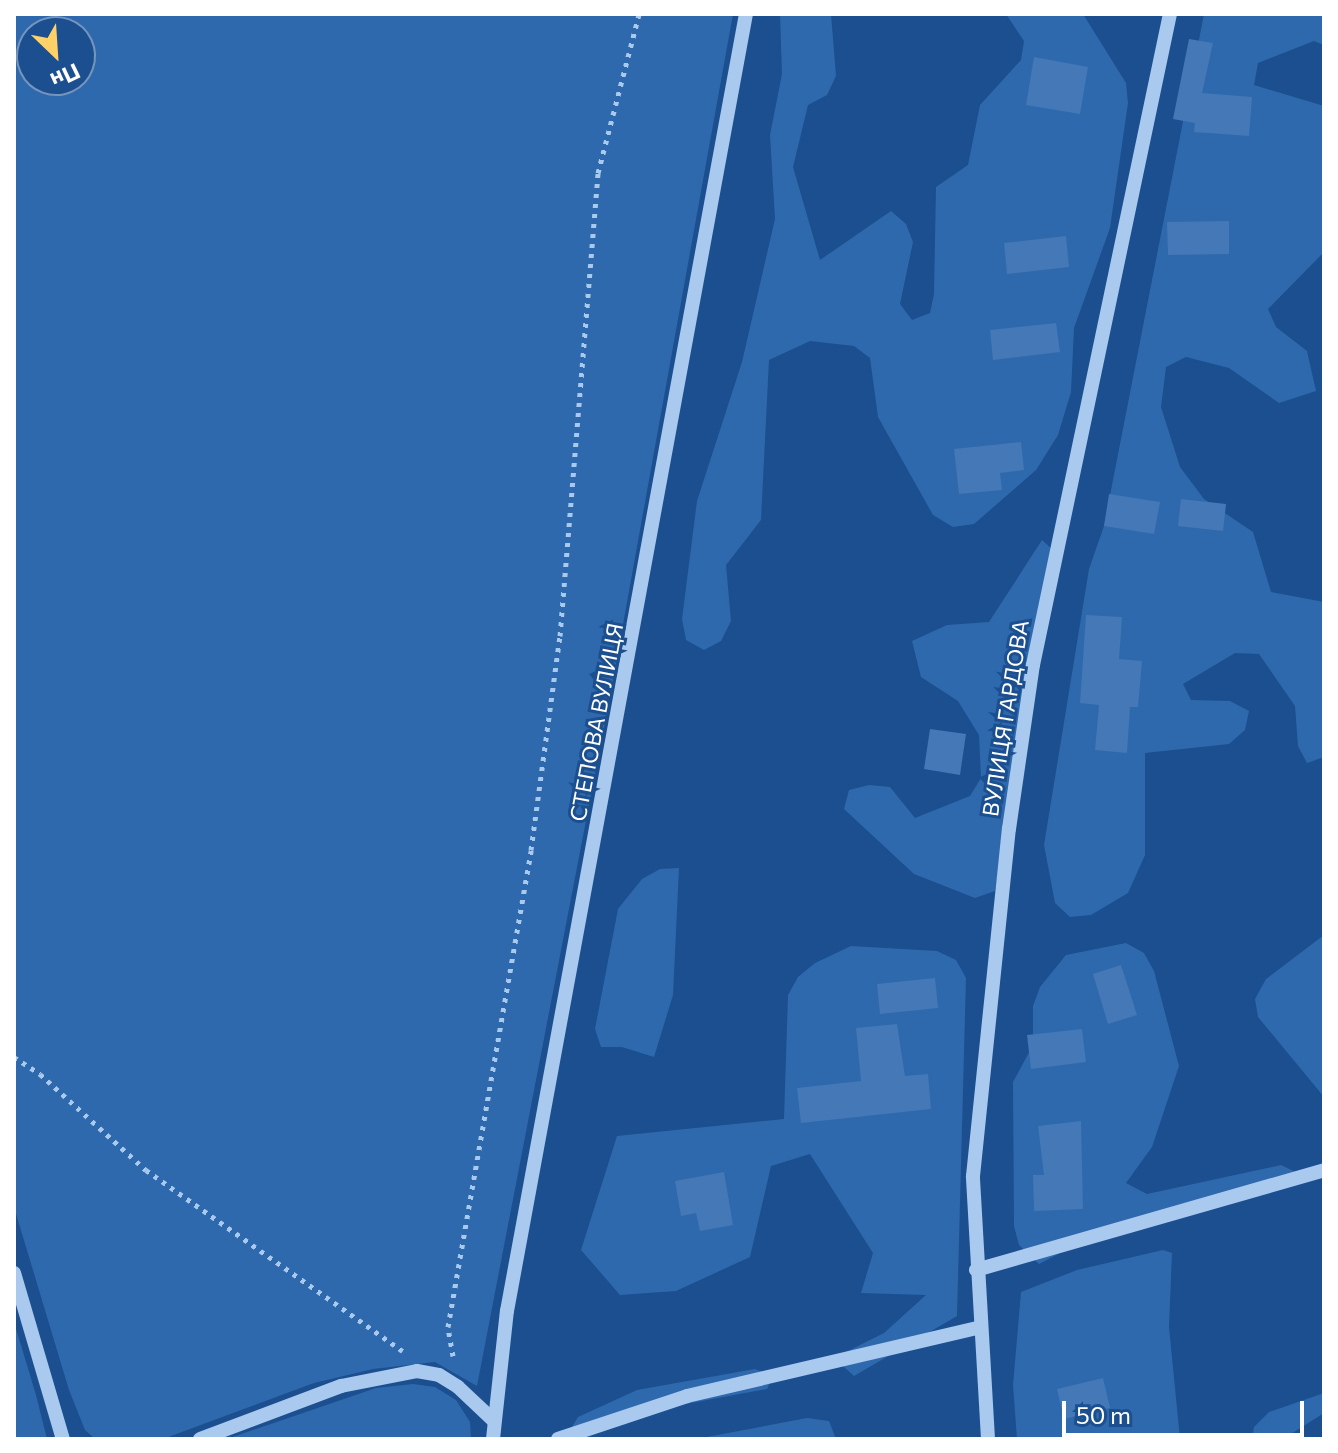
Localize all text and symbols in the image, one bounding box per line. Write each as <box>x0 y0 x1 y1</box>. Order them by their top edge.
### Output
north arrow <box>16 16 96 96</box>
text: Пн <box>47 58 84 95</box>
street label: ВУЛИЦЯ ГАРДОВА <box>976 618 1034 818</box>
street label: СТЕПОВА ВУЛИЦЯ <box>564 621 628 823</box>
scale bar <box>1066 1385 1308 1435</box>
text: 50 m <box>1076 1400 1131 1429</box>

